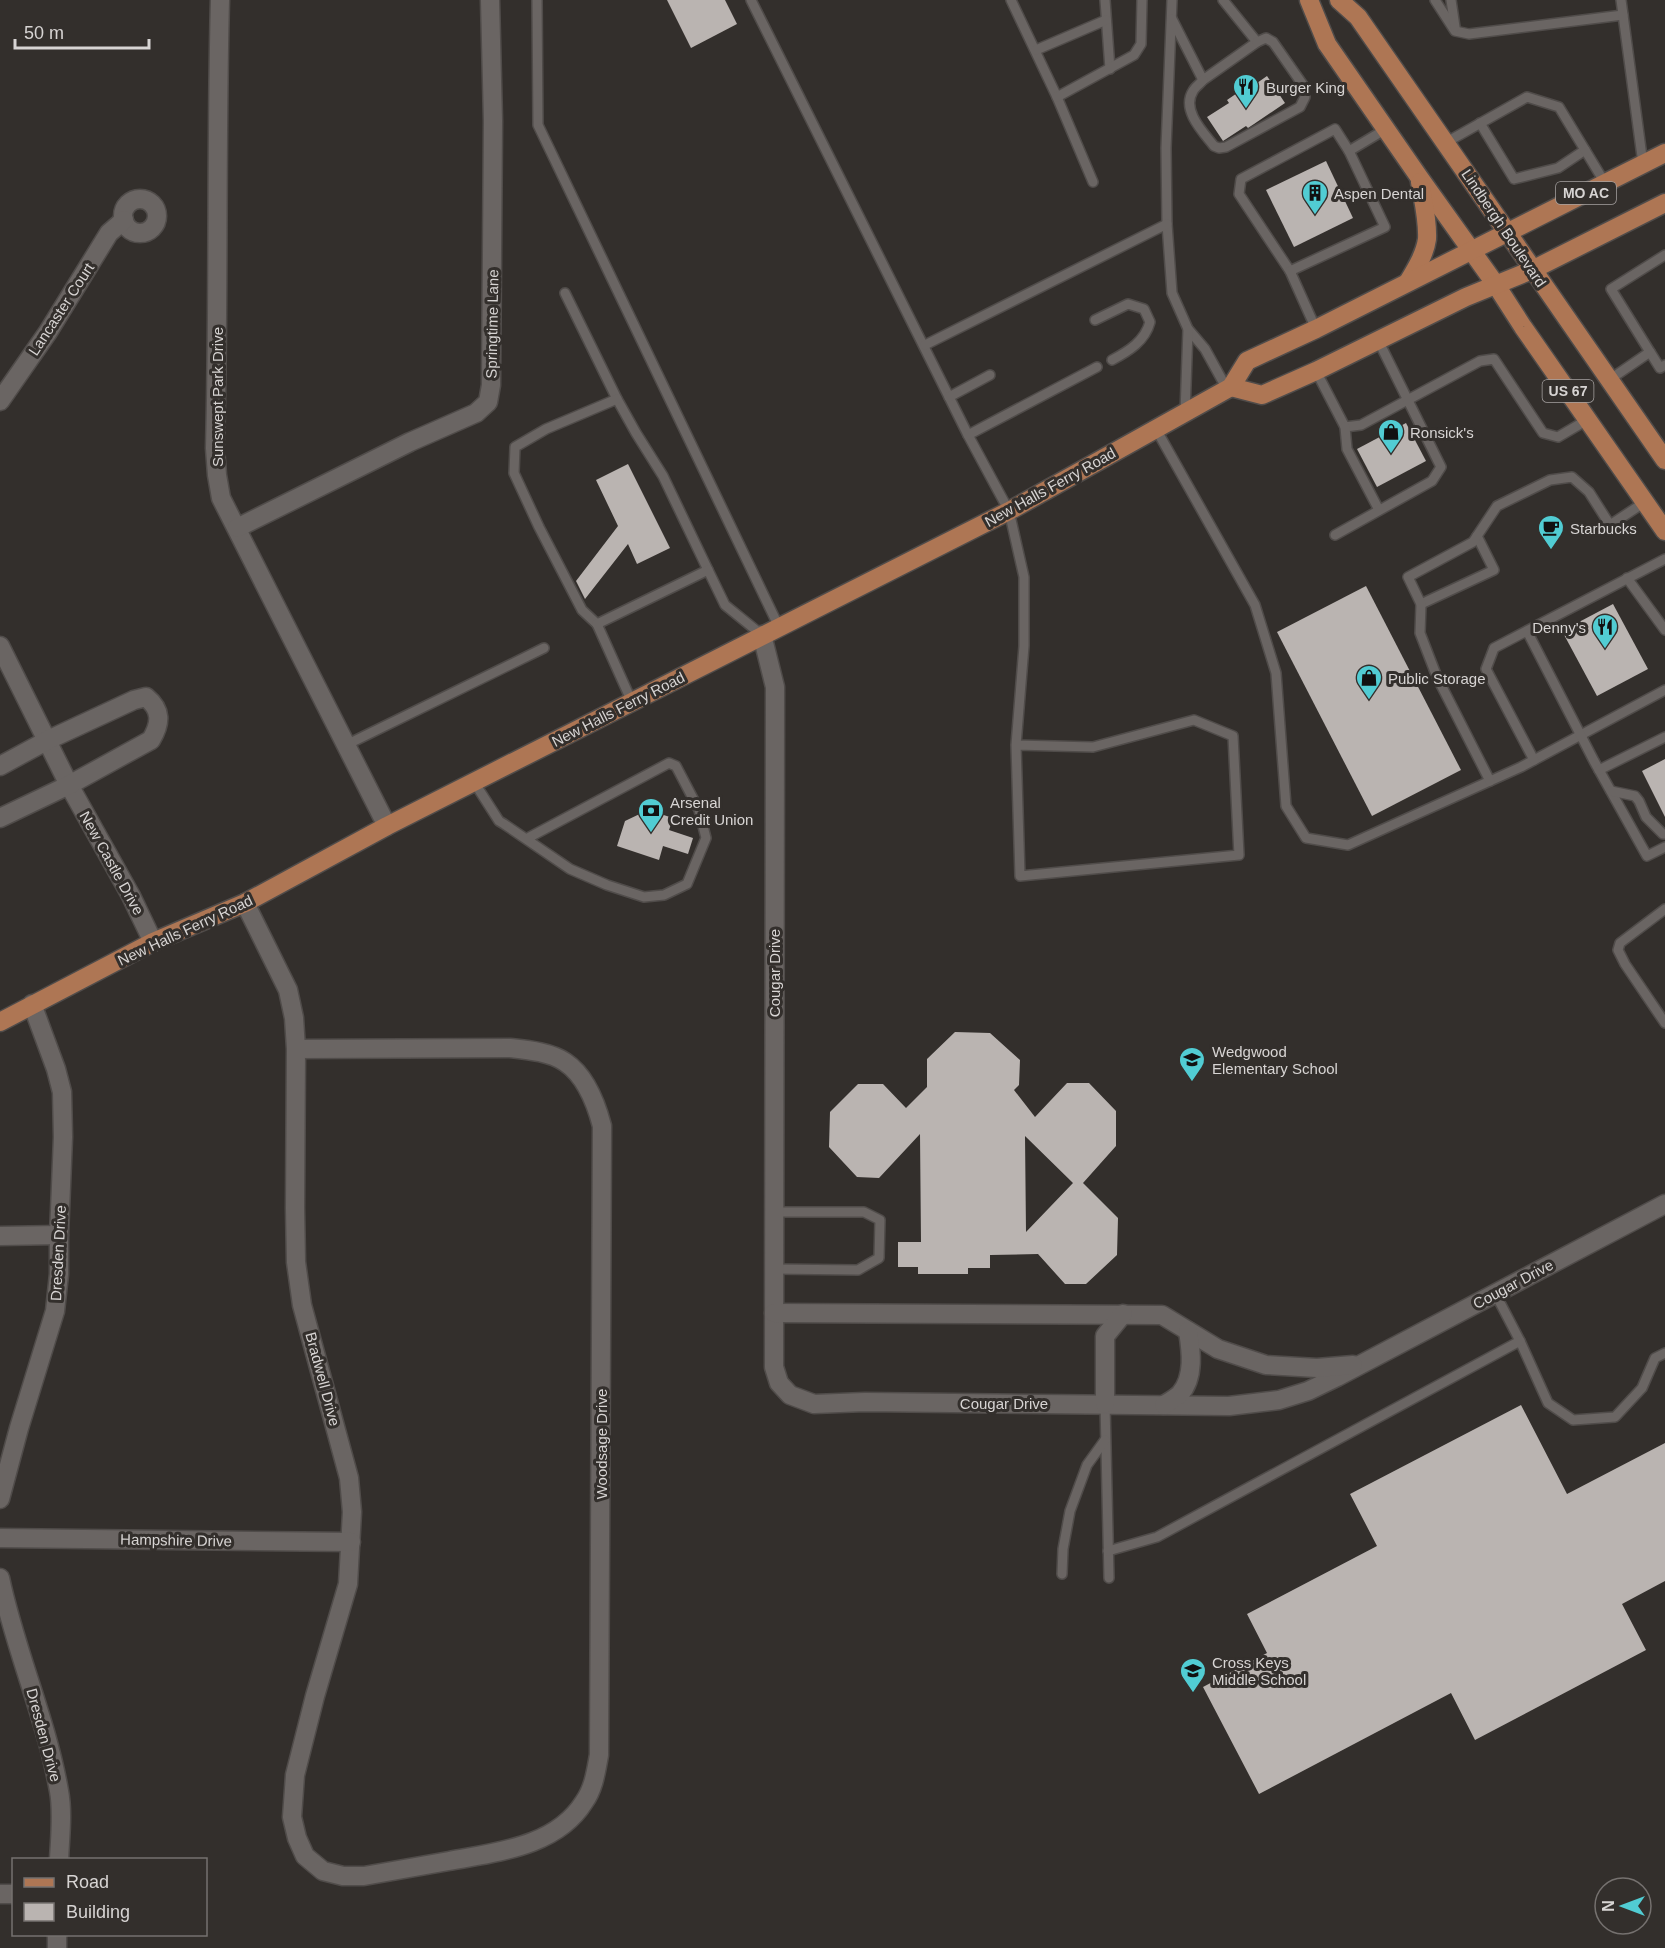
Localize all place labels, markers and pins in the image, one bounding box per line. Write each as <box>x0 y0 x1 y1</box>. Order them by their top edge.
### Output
restaurant icon: Burger King <box>1231 72 1261 110</box>
place label: Burger King <box>1266 79 1345 96</box>
building icon: Aspen Dental <box>1300 178 1330 216</box>
place label: Aspen Dental <box>1334 185 1424 202</box>
shop icon: Ronsick's <box>1376 417 1406 455</box>
place label: Ronsick's <box>1410 424 1474 441</box>
cafe icon: Starbucks <box>1536 513 1566 551</box>
place label: Starbucks <box>1570 520 1637 537</box>
restaurant icon: Denny's <box>1590 612 1620 650</box>
place label: Denny's <box>1532 619 1586 636</box>
shop icon: Public Storage <box>1354 663 1384 701</box>
place label: Public Storage <box>1388 670 1486 687</box>
place label: Arsenal Credit Union <box>670 794 753 828</box>
bank icon: Arsenal Credit Union <box>636 796 666 834</box>
place label: Wedgwood Elementary School <box>1212 1043 1338 1077</box>
school or university icon: Wedgwood Elementary School <box>1177 1045 1207 1083</box>
place label: Cross Keys Middle School <box>1212 1654 1306 1688</box>
school or university icon: Cross Keys Middle School <box>1178 1656 1208 1694</box>

